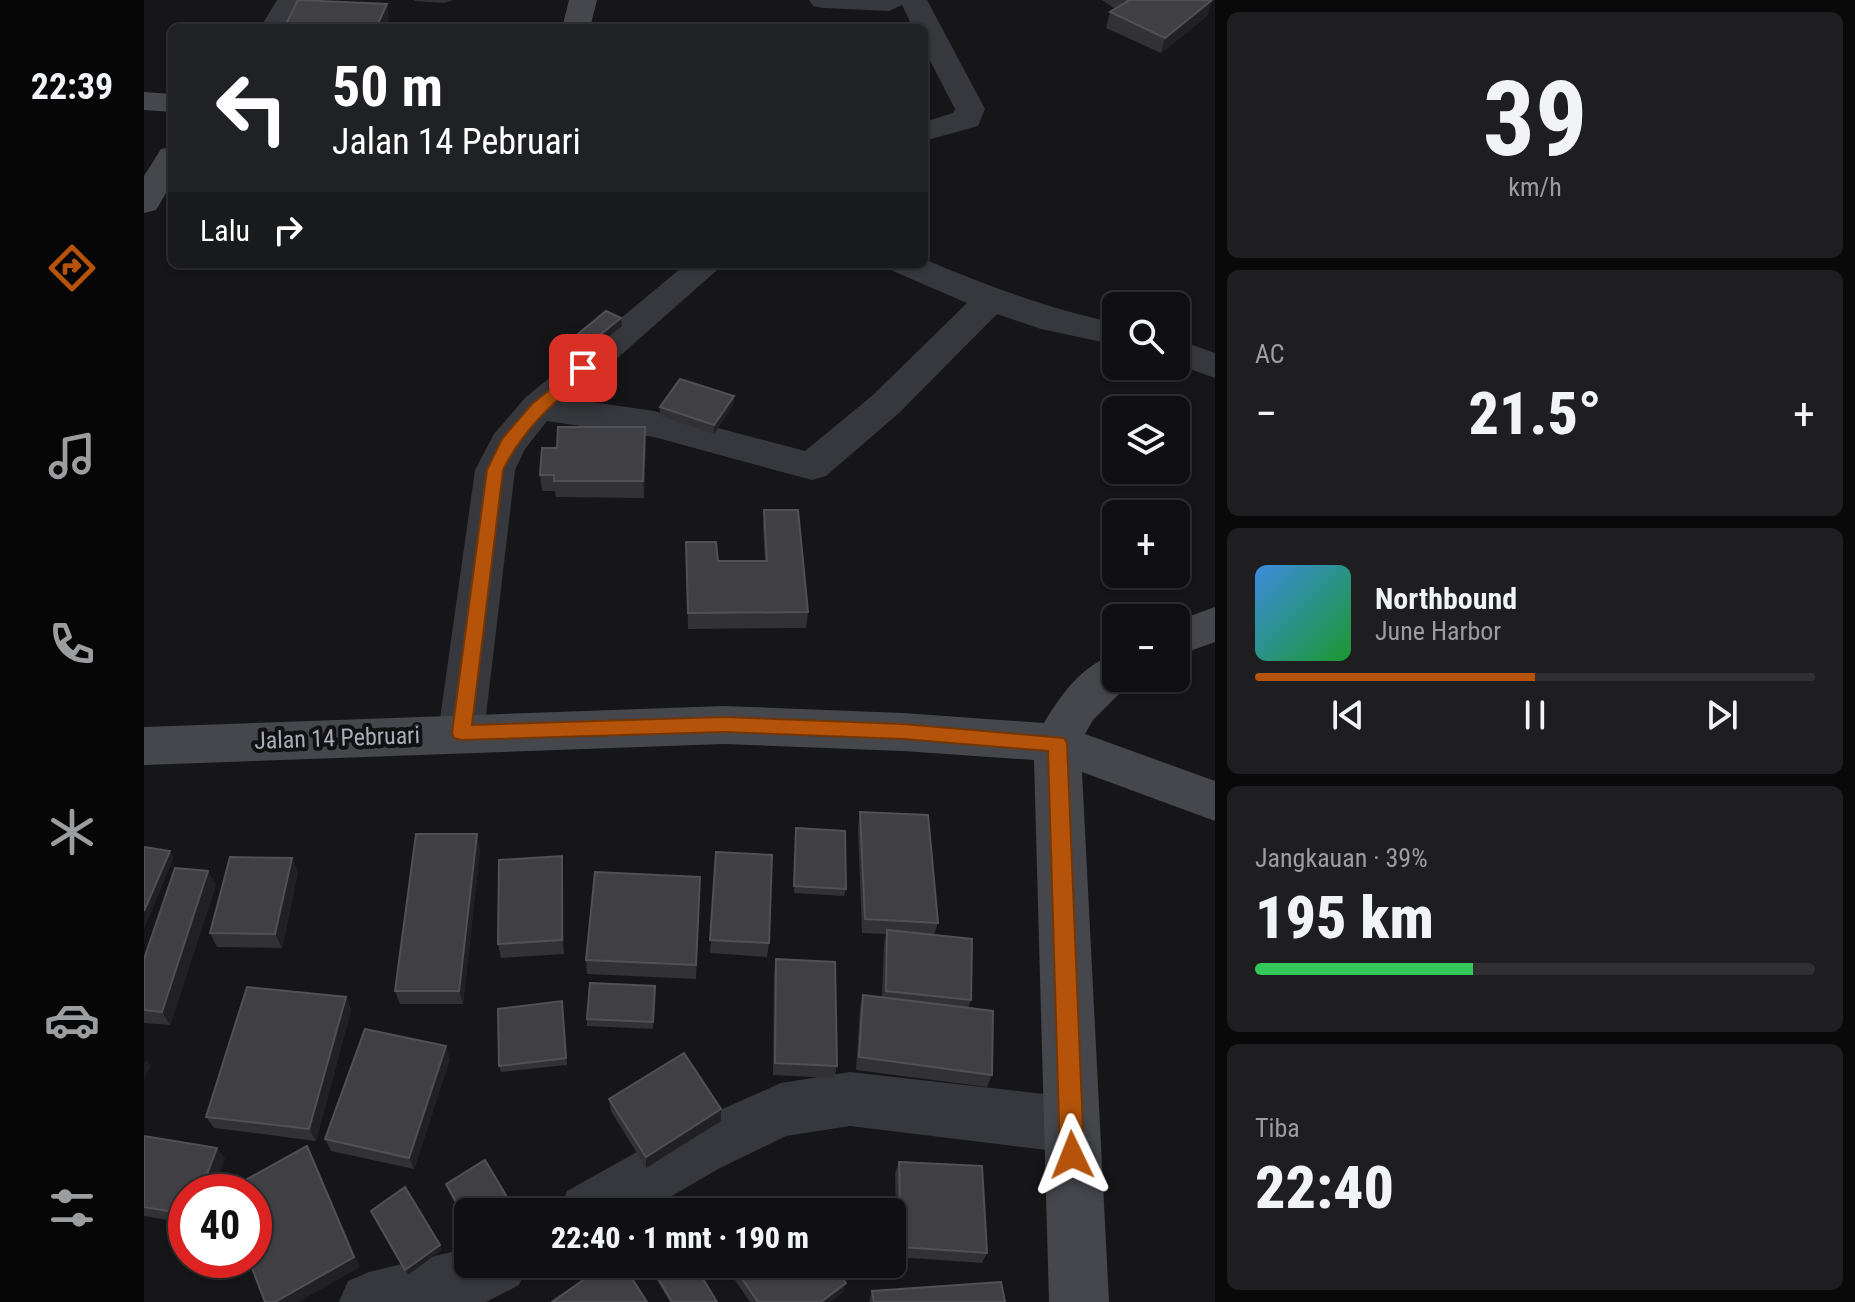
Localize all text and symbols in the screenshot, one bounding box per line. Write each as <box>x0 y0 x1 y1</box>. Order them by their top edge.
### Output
text: 50 m <box>332 54 443 120</box>
icon: left <box>200 56 304 160</box>
text: 39 <box>1482 59 1588 180</box>
text: 22:39 <box>31 66 113 108</box>
text: Jalan 14 Pebruari <box>332 121 581 163</box>
text: km/h <box>1508 172 1562 202</box>
icon: right <box>266 208 310 252</box>
text: Lalu <box>200 213 250 248</box>
icon: directions <box>44 240 100 296</box>
map controls <box>1102 292 1190 692</box>
button: search <box>1102 292 1190 380</box>
pin <box>549 334 617 402</box>
text: AC <box>1255 339 1285 369</box>
icon: arrive <box>561 346 605 390</box>
text: 21.5° <box>1469 378 1602 449</box>
text: − <box>1255 388 1277 440</box>
text: + <box>1793 388 1815 440</box>
button: layers <box>1102 396 1190 484</box>
icon: music <box>44 428 100 484</box>
button: + <box>1102 500 1190 588</box>
text: Northbound <box>1375 581 1517 616</box>
button: − <box>1102 604 1190 692</box>
icon: phone <box>44 616 100 672</box>
text: June Harbor <box>1375 616 1501 646</box>
icon: previous <box>1326 693 1370 737</box>
icon: pause <box>1513 693 1557 737</box>
icon: next <box>1700 693 1744 737</box>
street label: Jalan 14 Pebruari <box>254 721 420 755</box>
icon: climate <box>44 804 100 860</box>
text: Jangkauan · 39% <box>1255 843 1428 873</box>
text: 195 km <box>1255 882 1434 953</box>
icon: car <box>44 992 100 1048</box>
position arrow <box>1030 1113 1114 1197</box>
text: Tiba <box>1255 1113 1300 1143</box>
text: 22:40 <box>1255 1152 1394 1223</box>
speed limit sign: 40 <box>168 1174 272 1278</box>
icon: filters <box>44 1180 100 1236</box>
text: 22:40 · 1 mnt · 190 m <box>551 1220 809 1255</box>

